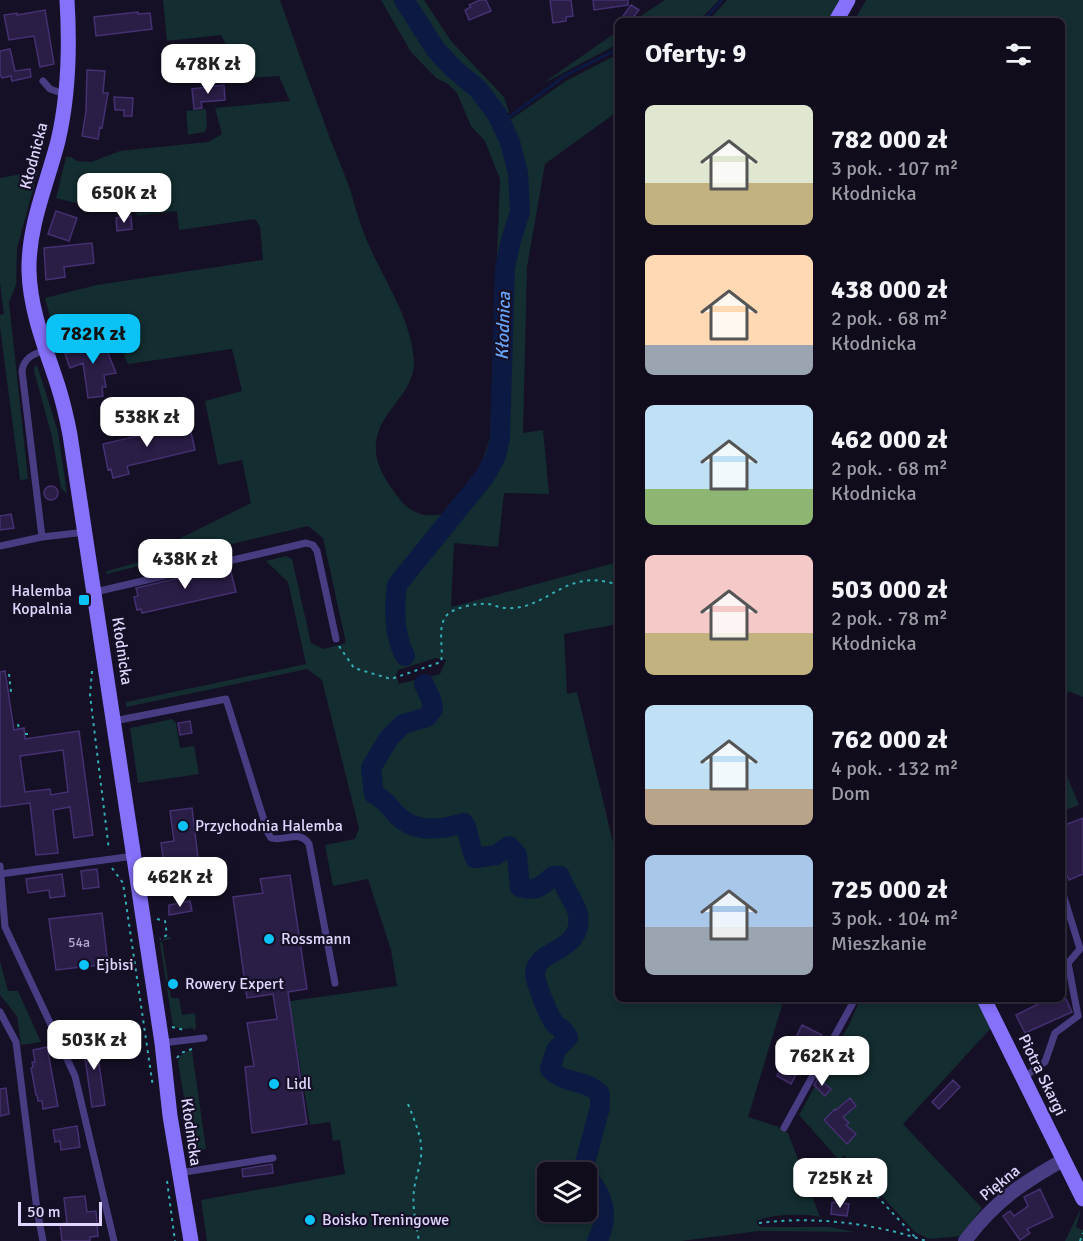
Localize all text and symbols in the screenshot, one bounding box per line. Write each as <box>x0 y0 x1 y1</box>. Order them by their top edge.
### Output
text: Oferty: 9 <box>645 38 746 70</box>
icon: filters <box>1002 38 1035 71</box>
pin: 478K zł <box>153 44 263 95</box>
text: 478K zł <box>175 51 241 76</box>
street label: Kłodnicka <box>15 120 53 192</box>
text: 782 000 zł <box>831 124 948 156</box>
icon: home <box>693 129 765 201</box>
text: 3 pok. · 107 m² <box>831 156 959 181</box>
pin: 650K zł <box>69 173 179 224</box>
text: 650K zł <box>91 180 157 205</box>
text: Kłodnicka <box>831 181 917 206</box>
text: 438 000 zł <box>831 274 948 306</box>
icon: home <box>693 279 765 351</box>
water label: Kłodnica <box>491 291 515 360</box>
text: 2 pok. · 68 m² <box>831 306 948 331</box>
pin: 782K zł <box>38 314 148 365</box>
text: 782K zł <box>60 321 126 346</box>
text: Kłodnicka <box>831 331 917 356</box>
pin: 538K zł <box>92 397 202 448</box>
text: 538K zł <box>114 404 180 429</box>
text: 462 000 zł <box>831 424 948 456</box>
icon: home <box>693 429 765 501</box>
text: 2 pok. · 68 m² <box>831 456 948 481</box>
text: Kłodnicka <box>831 481 917 506</box>
pin: 438K zł <box>130 539 240 590</box>
text: 438K zł <box>152 546 218 571</box>
text: 503 000 zł <box>831 574 948 606</box>
icon: home <box>693 579 765 651</box>
place label: Halemba Kopalnia <box>11 581 72 619</box>
marker: Halemba Kopalnia <box>77 593 91 607</box>
text: 2 pok. · 78 m² <box>831 606 948 631</box>
street label: Kłodnicka <box>107 616 137 686</box>
text: Kłodnicka <box>831 631 917 656</box>
text: 762 000 zł <box>831 724 948 756</box>
icon: home <box>693 729 765 801</box>
text: 4 pok. · 132 m² <box>831 756 959 781</box>
text: Dom <box>831 781 870 806</box>
place label: Przychodnia Halemba <box>195 816 343 836</box>
marker: Przychodnia Halemba <box>176 819 190 833</box>
pin: 462K zł <box>125 857 235 908</box>
text: 462K zł <box>147 864 213 889</box>
text: 725 000 zł <box>831 874 948 906</box>
icon: home <box>693 879 765 951</box>
text: 3 pok. · 104 m² <box>831 906 959 931</box>
place label: Rossmann <box>281 929 351 949</box>
text: Mieszkanie <box>831 931 927 956</box>
marker: Rossmann <box>262 932 276 946</box>
house number: 54a <box>68 934 90 951</box>
place label: Ejbisi <box>96 955 134 975</box>
marker: Ejbisi <box>77 958 91 972</box>
place label: Rowery Expert <box>185 974 284 994</box>
marker: Rowery Expert <box>166 977 180 991</box>
pin: 503K zł <box>39 1020 149 1071</box>
text: 503K zł <box>61 1027 127 1052</box>
street label: Piotra Skargi <box>1014 1031 1070 1119</box>
pin: 762K zł <box>767 1036 877 1087</box>
text: 762K zł <box>789 1043 855 1068</box>
place label: Lidl <box>286 1074 312 1094</box>
marker: Lidl <box>267 1077 281 1091</box>
street label: Kłodnicka <box>176 1097 206 1167</box>
pin: 725K zł <box>785 1158 895 1209</box>
street label: Piękna <box>976 1161 1024 1205</box>
map controls <box>537 1162 597 1222</box>
button: layers <box>537 1162 597 1222</box>
text: 725K zł <box>807 1165 873 1190</box>
scale bar <box>18 1199 102 1226</box>
text: 50 m <box>27 1202 61 1222</box>
place label: Boisko Treningowe <box>322 1210 449 1230</box>
marker: Boisko Treningowe <box>303 1213 317 1227</box>

